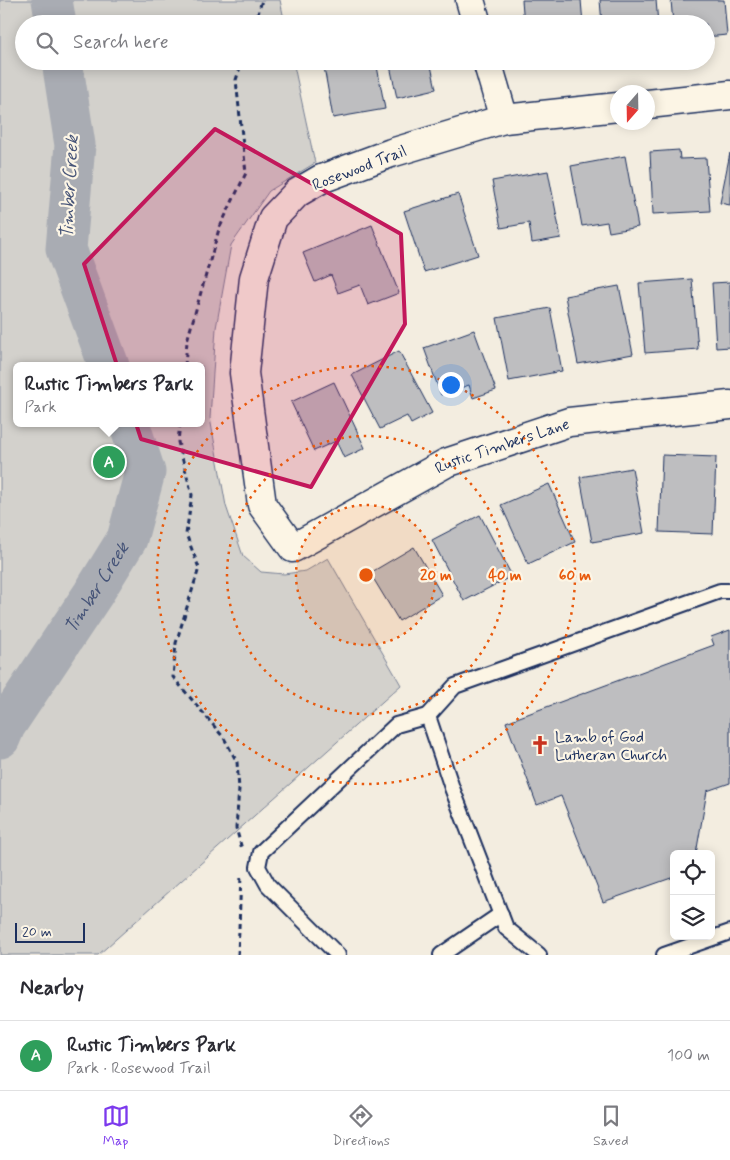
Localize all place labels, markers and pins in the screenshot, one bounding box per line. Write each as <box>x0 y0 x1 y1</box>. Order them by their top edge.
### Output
pin: A <box>93 443 125 481</box>
centre of rings <box>357 566 375 584</box>
place label: Lamb of God Lutheran Church <box>555 727 667 766</box>
church icon: Lamb of God Lutheran Church <box>529 734 551 756</box>

